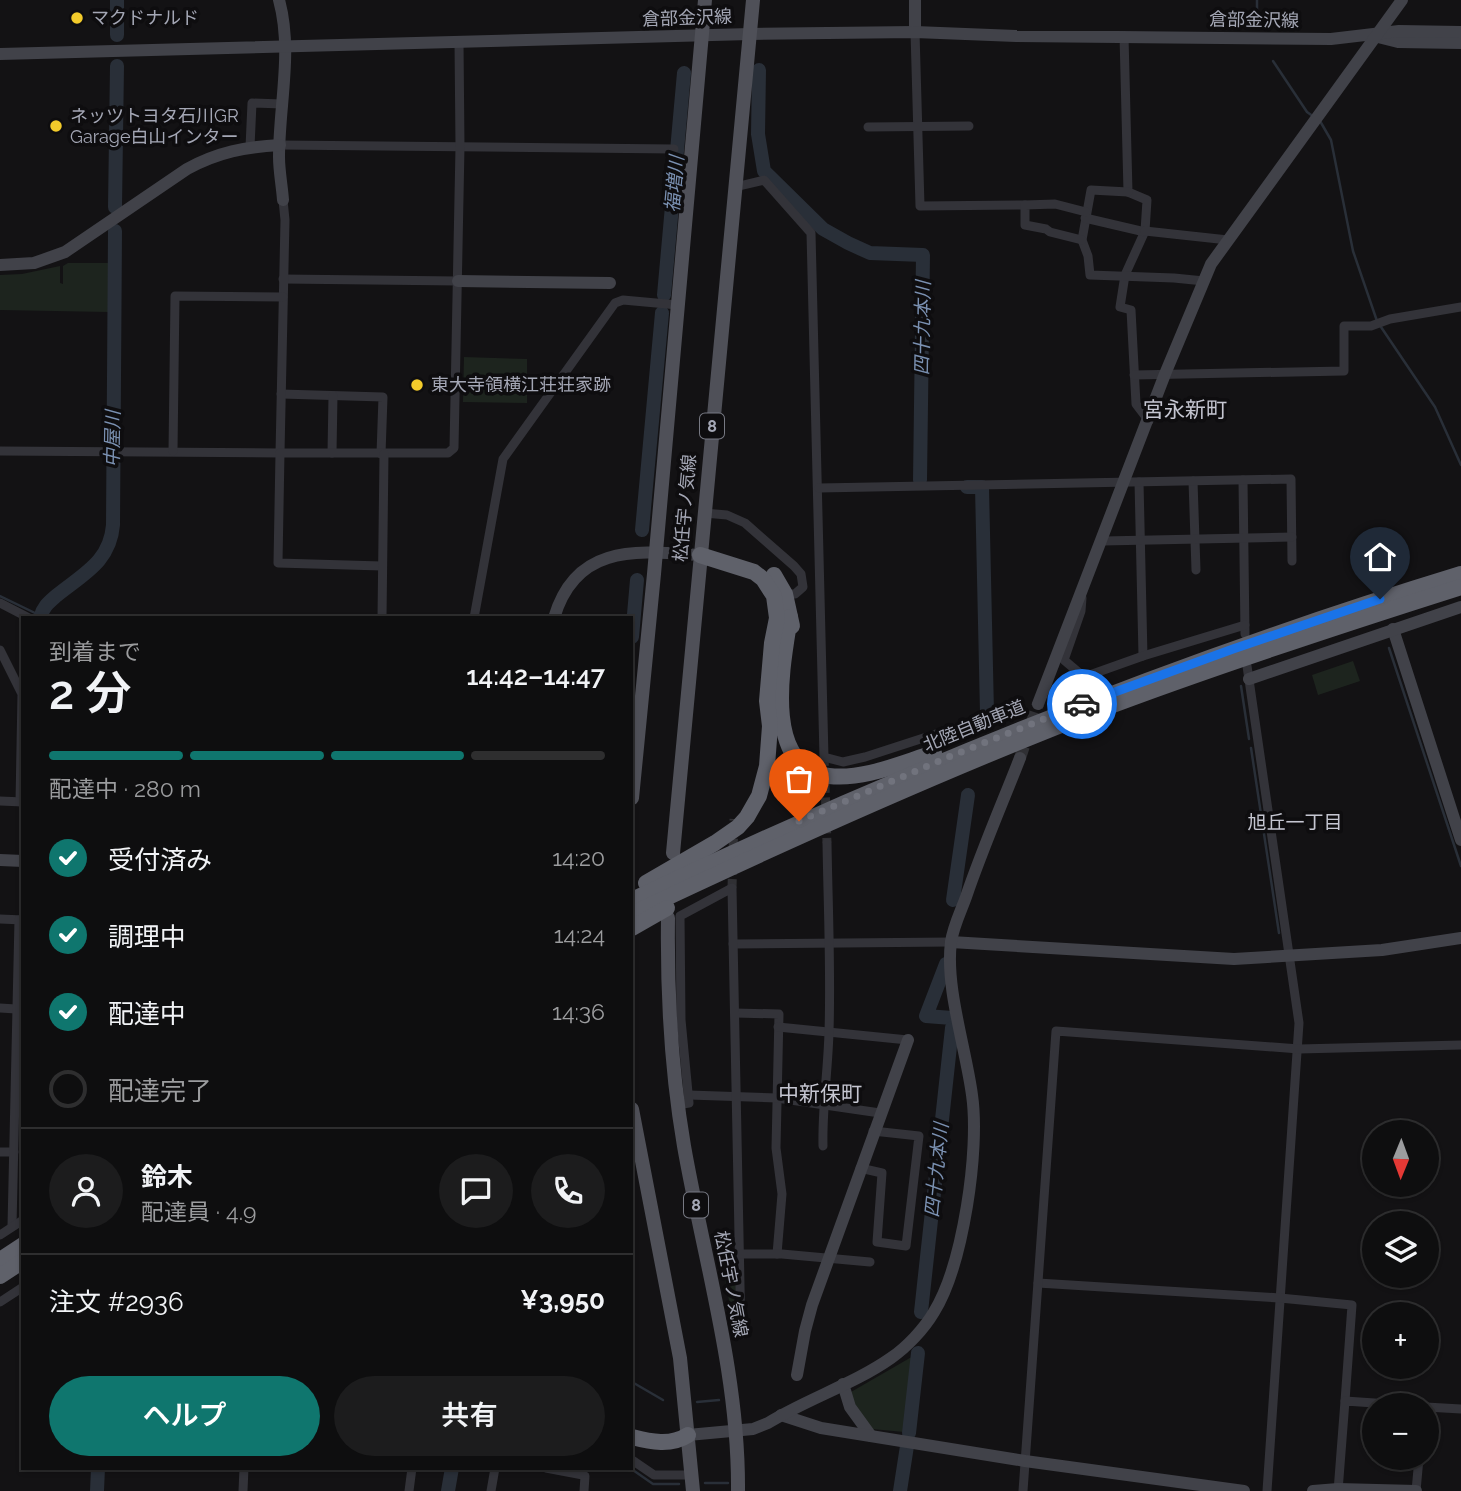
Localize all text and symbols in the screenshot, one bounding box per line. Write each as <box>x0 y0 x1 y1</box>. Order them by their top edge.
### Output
street label: 倉部金沢線 <box>642 5 732 30</box>
place label: マクドナルド <box>91 7 199 28</box>
street label: 倉部金沢線 <box>1209 8 1299 31</box>
marker: マクドナルド <box>69 10 85 26</box>
place label: ネッツトヨタ石川GR Garage白山インター <box>70 105 239 147</box>
marker: ネッツトヨタ石川GR Garage白山インター <box>48 118 64 134</box>
water label: 福増川 <box>661 153 688 213</box>
water label: 四十九本川 <box>910 278 934 376</box>
place label: 東大寺領横江荘荘家跡 <box>431 374 611 395</box>
marker: 東大寺領横江荘荘家跡 <box>409 377 425 393</box>
district label: 宮永新町 <box>1143 397 1227 422</box>
water label: 中屋川 <box>101 408 124 468</box>
road number: 8 <box>700 414 724 438</box>
street label: 松任宇ノ気線 <box>669 453 700 563</box>
pin <box>1350 527 1410 599</box>
icon: home <box>1361 538 1399 576</box>
text: 到着まで <box>49 638 141 665</box>
text: 14:42–14:47 <box>466 661 605 691</box>
text: 2 分 <box>49 666 132 720</box>
courier <box>1047 669 1117 739</box>
icon: car <box>1063 685 1101 723</box>
street label: 北陸自動車道 <box>920 696 1028 756</box>
pin <box>769 749 829 821</box>
icon: bag <box>780 760 818 798</box>
text: 配達中 · 280 m <box>49 775 201 802</box>
district label: 旭丘一丁目 <box>1247 811 1343 833</box>
icon: check <box>49 839 87 877</box>
text: 14:20 <box>552 844 605 871</box>
text: 受付済み <box>108 845 212 875</box>
icon: check <box>49 916 87 954</box>
text: 14:24 <box>554 921 605 948</box>
text: 調理中 <box>108 922 186 952</box>
icon: check <box>49 993 87 1031</box>
text: 14:36 <box>552 998 605 1025</box>
text: 配達中 <box>108 999 186 1029</box>
text: 配達完了 <box>108 1076 212 1106</box>
district label: 中新保町 <box>778 1081 862 1106</box>
water label: 四十九本川 <box>920 1120 952 1218</box>
north arrow <box>1362 1120 1438 1197</box>
map controls <box>1362 1120 1439 1470</box>
button: person <box>49 1154 123 1228</box>
button: chat <box>439 1154 513 1228</box>
button: phone <box>531 1154 605 1228</box>
text: 鈴木 <box>141 1162 193 1192</box>
road number: 8 <box>684 1192 708 1218</box>
text: 配達員 · 4.9 <box>141 1198 256 1225</box>
button: layers <box>1362 1211 1439 1288</box>
street label: 松任宇ノ気線 <box>711 1229 752 1339</box>
text: ¥3,950 <box>520 1285 605 1315</box>
text: 注文 #2936 <box>49 1287 184 1317</box>
button: + <box>1362 1302 1439 1379</box>
button: ヘルプ <box>49 1376 320 1456</box>
button: 共有 <box>334 1376 605 1456</box>
button: − <box>1362 1393 1439 1470</box>

